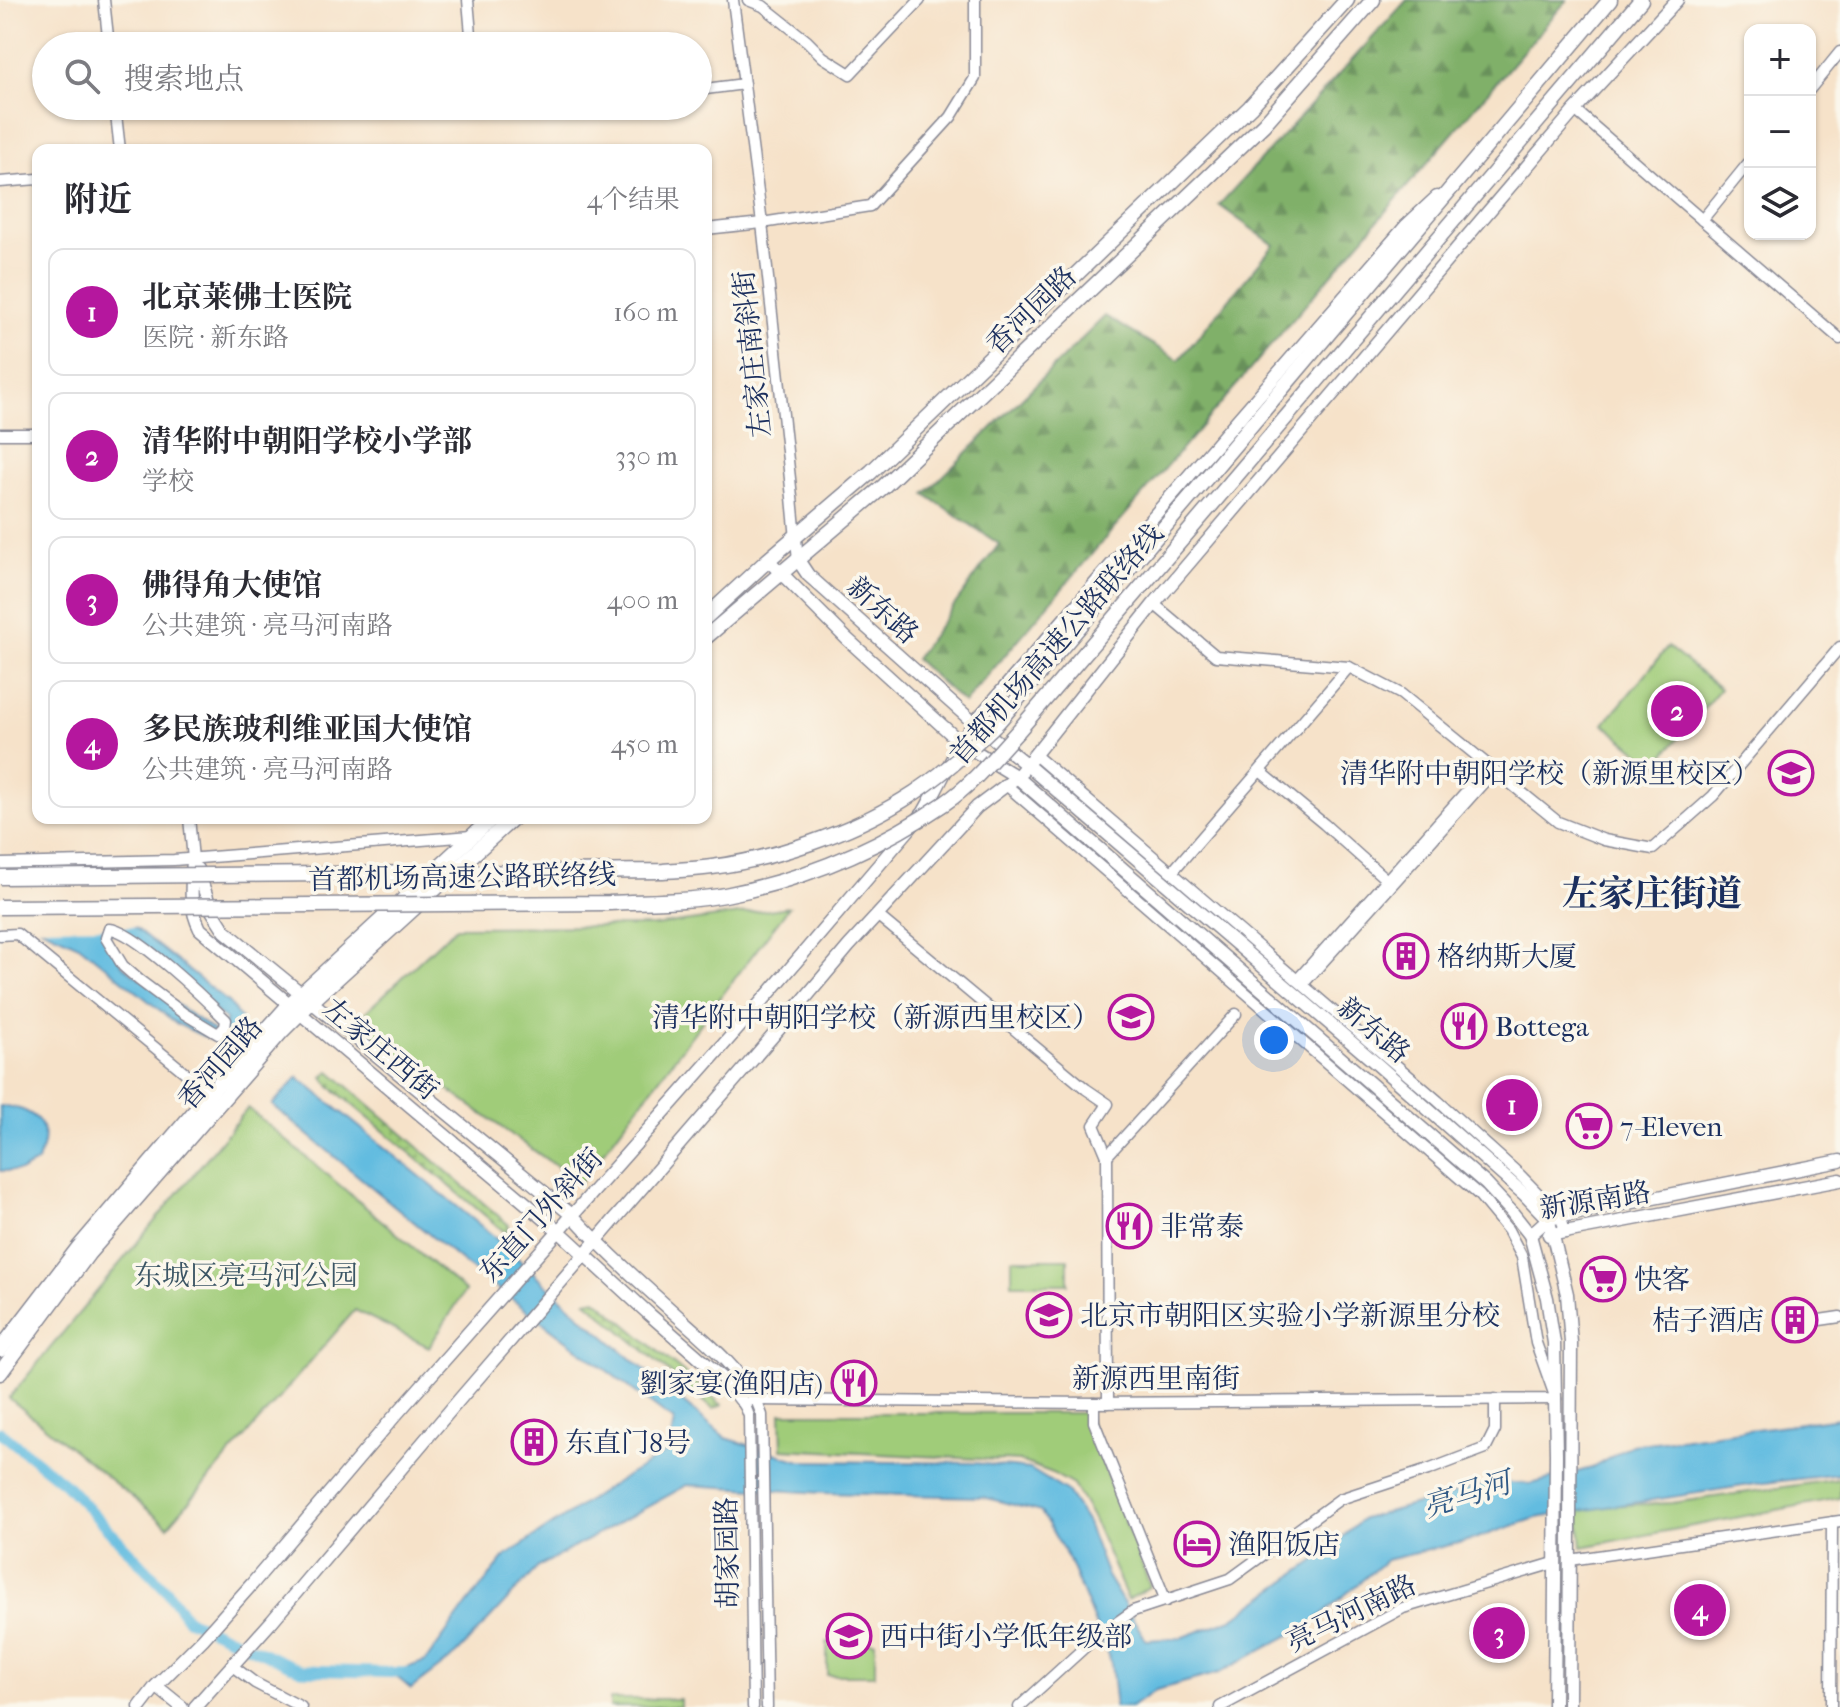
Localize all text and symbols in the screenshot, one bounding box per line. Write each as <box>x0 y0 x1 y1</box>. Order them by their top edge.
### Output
map controls <box>1744 24 1816 240</box>
button: + <box>1744 24 1816 96</box>
search box <box>32 32 712 120</box>
icon: search <box>60 54 104 98</box>
text: 搜索地点 <box>124 62 244 97</box>
button: − <box>1744 96 1816 168</box>
button: layers <box>1744 168 1816 240</box>
text: 附近 <box>64 180 132 220</box>
text: 4个结果 <box>587 184 680 215</box>
street label: 香河园路 <box>979 259 1083 361</box>
street label: 左家庄南斜街 <box>727 269 777 439</box>
text: 北京莱佛士医院 <box>142 280 352 315</box>
text: 1 <box>87 297 97 328</box>
text: 160 m <box>613 297 678 328</box>
text: 医院 · 新东路 <box>142 322 288 353</box>
text: 清华附中朝阳学校小学部 <box>142 424 472 459</box>
text: 2 <box>85 441 99 472</box>
text: 330 m <box>615 441 678 472</box>
text: 学校 <box>142 466 194 497</box>
street label: 首都机场高速公路联络线 <box>943 517 1169 771</box>
text: 佛得角大使馆 <box>142 568 322 603</box>
street label: 新东路 <box>841 570 925 650</box>
text: 3 <box>87 585 97 616</box>
text: 400 m <box>607 585 678 616</box>
text: 公共建筑 · 亮马河南路 <box>142 610 392 641</box>
pin: 2 <box>1651 681 1703 741</box>
text: 多民族玻利维亚国大使馆 <box>142 712 472 747</box>
text: 4 <box>84 729 100 760</box>
text: 450 m <box>611 729 678 760</box>
school or university icon: 清华附中朝阳学校（新源里校区） <box>1767 749 1815 797</box>
text: 公共建筑 · 亮马河南路 <box>142 754 392 785</box>
place label: 清华附中朝阳学校（新源里校区） <box>1340 757 1760 790</box>
street label: 首都机场高速公路联络线 <box>308 858 616 896</box>
district label: 左家庄街道 <box>1562 873 1742 915</box>
building icon: 格纳斯大厦 <box>1382 932 1430 980</box>
place label: 格纳斯大厦 <box>1437 940 1577 973</box>
street label: 新东路 <box>1331 990 1417 1070</box>
street label: 左家庄西街 <box>317 991 445 1107</box>
school or university icon: 清华附中朝阳学校（新源西里校区） <box>1107 993 1155 1041</box>
place label: 清华附中朝阳学校（新源西里校区） <box>652 1001 1100 1034</box>
restaurant icon: Bottega <box>1440 1002 1488 1050</box>
street label: 香河园路 <box>171 1010 269 1116</box>
place label: Bottega <box>1495 1010 1590 1043</box>
your location <box>1254 1020 1294 1060</box>
pin: 1 <box>1486 1075 1538 1135</box>
supermarket icon: 7-Eleven <box>1565 1102 1613 1150</box>
place label: 7-Eleven <box>1620 1110 1723 1143</box>
street label: 东直门外斜街 <box>473 1142 609 1288</box>
street label: 新源南路 <box>1537 1175 1653 1225</box>
restaurant icon: 非常泰 <box>1105 1202 1153 1250</box>
place label: 非常泰 <box>1160 1210 1244 1243</box>
supermarket icon: 快客 <box>1579 1255 1627 1303</box>
park label: 东城区亮马河公园 <box>134 1259 358 1292</box>
place label: 快客 <box>1634 1263 1690 1296</box>
school or university icon: 北京市朝阳区实验小学新源里分校 <box>1025 1291 1073 1339</box>
building icon: 桔子酒店 <box>1771 1296 1819 1344</box>
place label: 北京市朝阳区实验小学新源里分校 <box>1080 1299 1500 1332</box>
place label: 桔子酒店 <box>1652 1304 1764 1337</box>
restaurant icon: 劉家宴(渔阳店) <box>830 1359 878 1407</box>
street label: 新源西里南街 <box>1072 1362 1240 1395</box>
place label: 劉家宴(渔阳店) <box>639 1367 823 1400</box>
building icon: 东直门8号 <box>510 1418 558 1466</box>
place label: 东直门8号 <box>565 1426 691 1459</box>
water label: 亮马河 <box>1419 1464 1520 1525</box>
street label: 胡家园路 <box>710 1497 744 1609</box>
hotel icon: 渔阳饭店 <box>1173 1520 1221 1568</box>
place label: 渔阳饭店 <box>1228 1528 1340 1561</box>
street label: 亮马河南路 <box>1281 1567 1421 1659</box>
pin: 4 <box>1674 1580 1726 1640</box>
pin: 3 <box>1473 1603 1525 1663</box>
school or university icon: 西中街小学低年级部 <box>825 1612 873 1660</box>
place label: 西中街小学低年级部 <box>880 1620 1132 1653</box>

